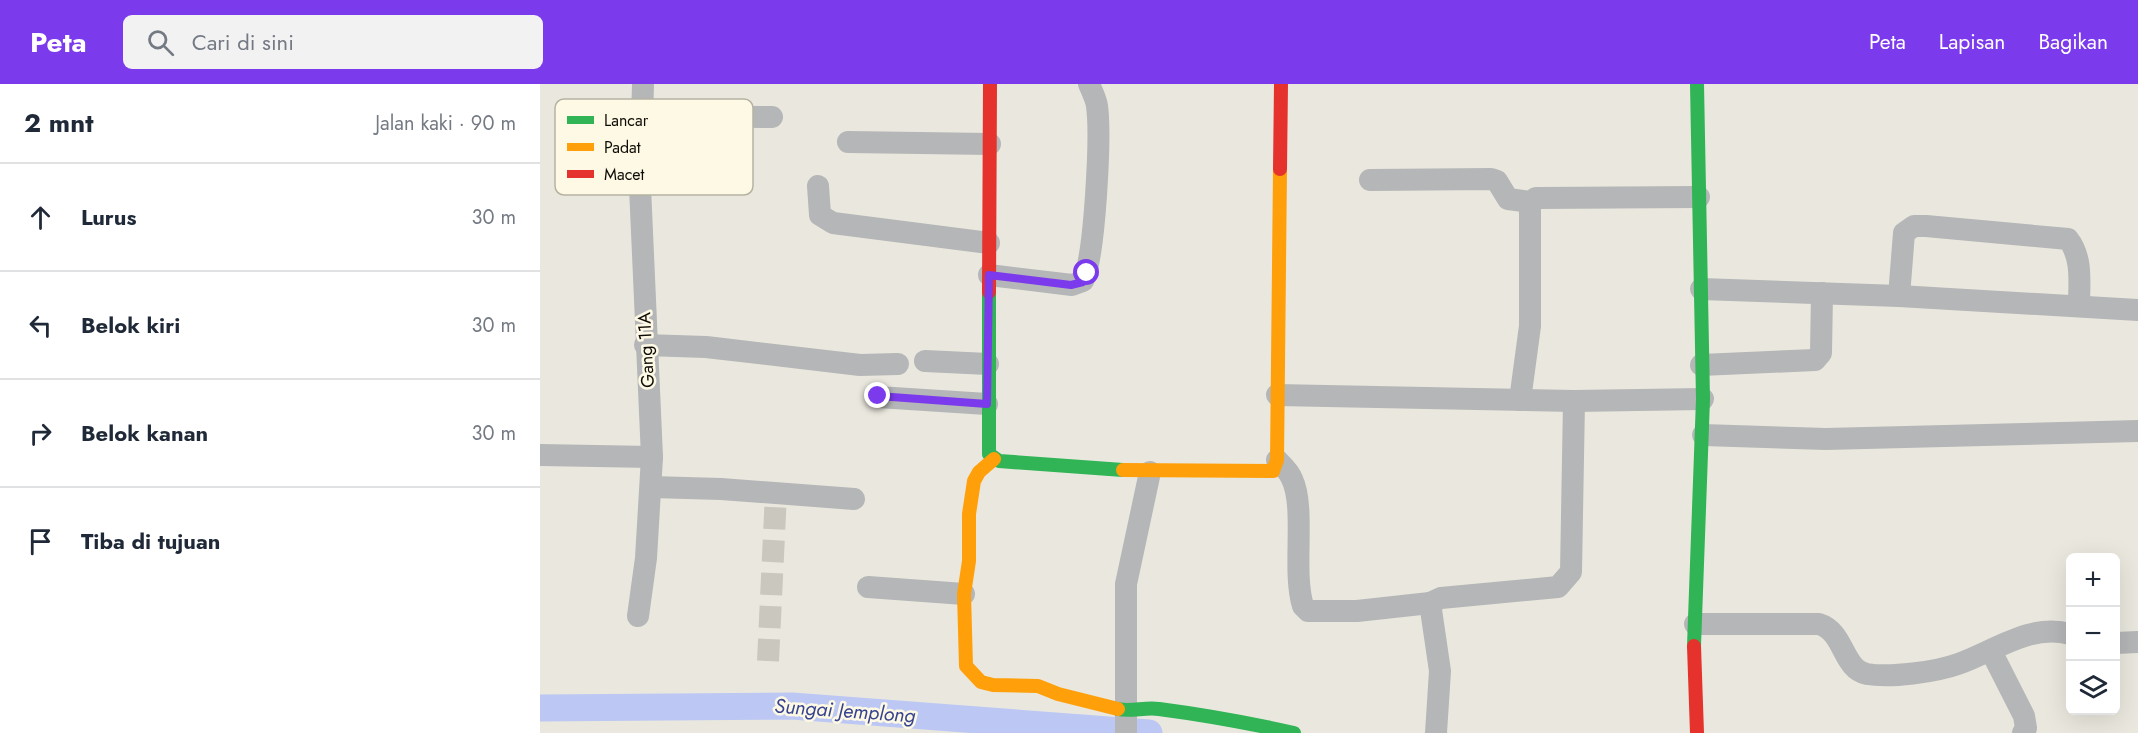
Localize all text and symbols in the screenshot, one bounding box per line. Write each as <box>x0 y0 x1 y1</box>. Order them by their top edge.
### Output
search box <box>123 15 543 69</box>
text: Peta <box>30 22 87 63</box>
icon: search <box>144 26 177 59</box>
text: Cari di sini <box>192 26 294 58</box>
text: Peta <box>1869 27 1906 57</box>
text: Lapisan <box>1939 27 2005 57</box>
text: Bagikan <box>2038 27 2108 57</box>
legend <box>555 99 753 195</box>
text: 2 mnt <box>24 104 93 142</box>
text: Jalan kaki · 90 m <box>375 109 516 138</box>
text: Lancar <box>604 109 649 132</box>
text: Padat <box>604 136 641 159</box>
text: Macet <box>604 163 645 186</box>
icon: ahead <box>24 201 57 234</box>
text: Lurus <box>81 201 137 233</box>
text: 30 m <box>471 203 516 232</box>
route start <box>1073 259 1099 285</box>
icon: left <box>24 309 57 342</box>
text: Belok kiri <box>81 309 180 341</box>
text: 30 m <box>471 311 516 340</box>
street label: Gang 11A <box>631 311 661 389</box>
route end <box>864 382 890 408</box>
icon: right <box>24 417 57 450</box>
text: Belok kanan <box>81 417 208 449</box>
text: 30 m <box>471 419 516 448</box>
icon: arrive <box>24 525 57 558</box>
text: Tiba di tujuan <box>81 525 220 557</box>
map controls <box>2066 553 2120 715</box>
button: + <box>2066 553 2120 607</box>
button: − <box>2066 607 2120 661</box>
button: layers <box>2066 661 2120 715</box>
water label: Sungai Jemplong <box>773 692 917 730</box>

